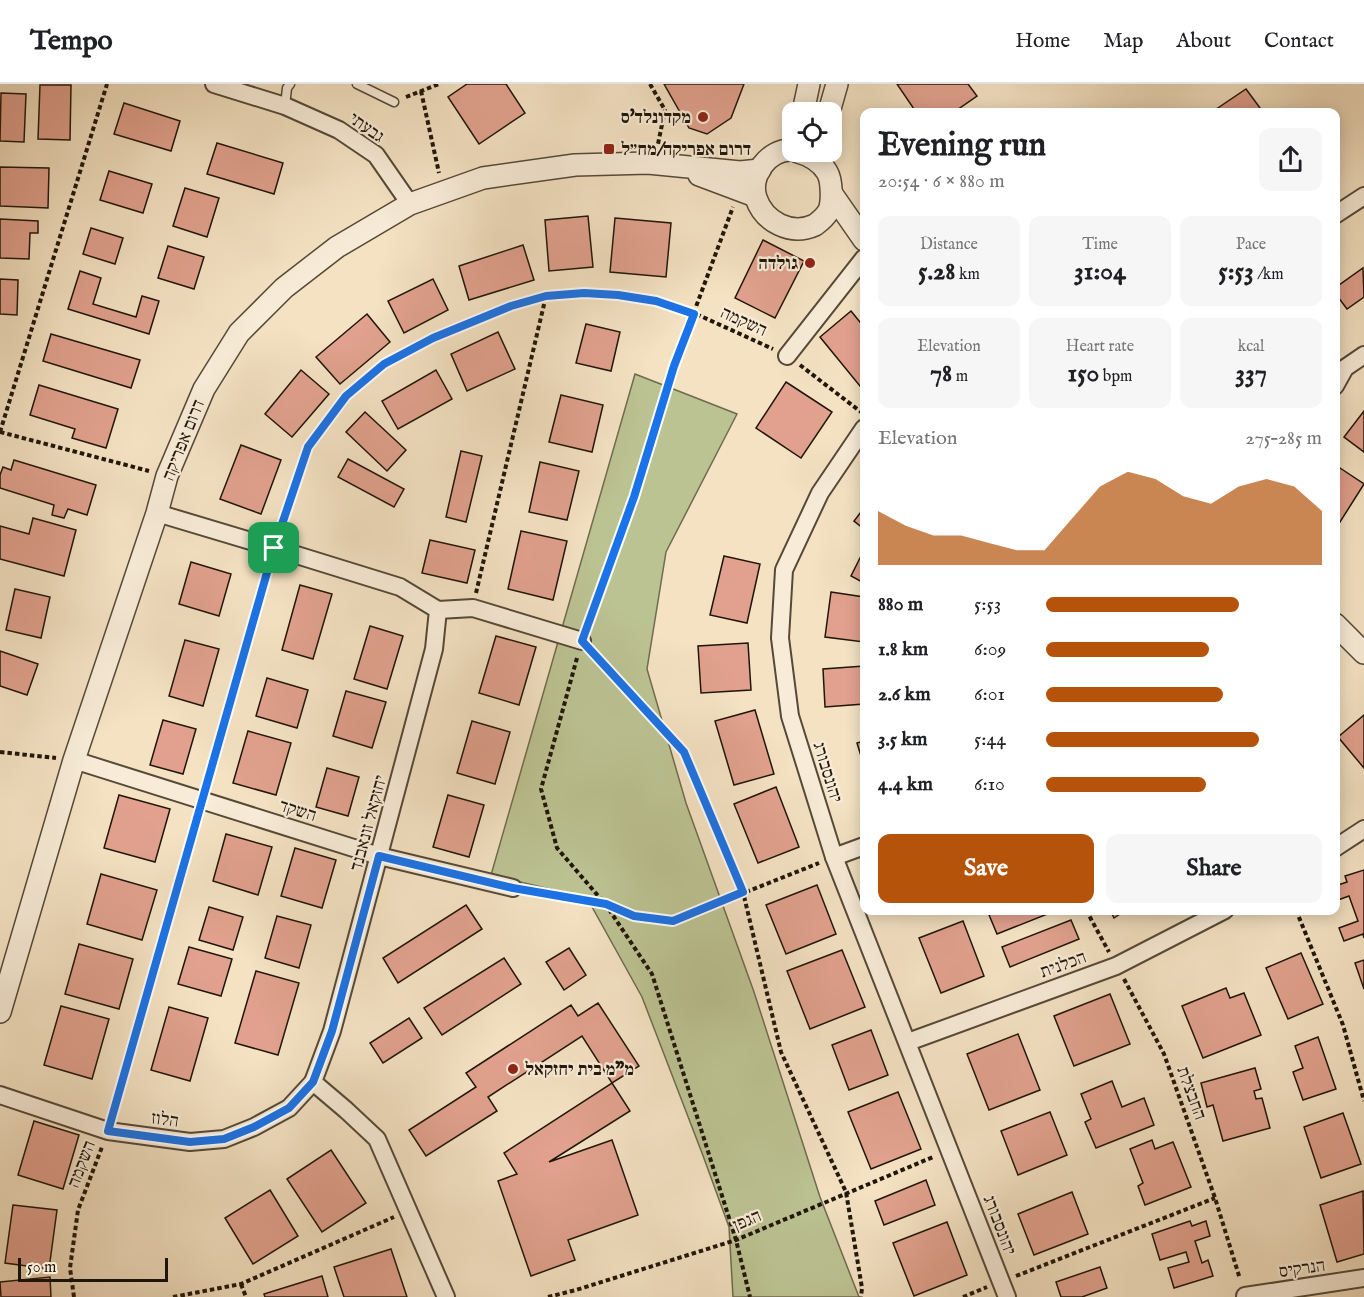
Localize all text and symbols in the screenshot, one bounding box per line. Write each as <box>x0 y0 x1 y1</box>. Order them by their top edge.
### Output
text: Tempo <box>30 24 113 59</box>
text: Home <box>1015 28 1070 55</box>
text: Map <box>1103 28 1143 55</box>
text: About <box>1176 28 1231 55</box>
text: Contact <box>1264 28 1334 55</box>
map controls <box>782 102 842 162</box>
button: locate <box>782 102 842 162</box>
place label: מקדונלד'ס <box>621 107 691 130</box>
street label: גבעתי <box>344 108 388 149</box>
marker: מקדונלד'ס <box>696 110 710 124</box>
text: Evening run <box>878 125 1046 167</box>
button: share <box>1259 128 1322 191</box>
place label: דרום אפריקה/מח״ל <box>621 139 751 162</box>
marker: דרום אפריקה/מח״ל <box>602 142 616 156</box>
text: 20:54 · 6 × 880 m <box>878 169 1005 194</box>
text: Distance <box>920 235 978 255</box>
text: Time <box>1082 235 1118 255</box>
text: Pace <box>1236 235 1266 255</box>
place label: גולדה <box>758 253 798 276</box>
text: 5.28 <box>918 255 955 288</box>
text: 31:04 <box>1074 255 1126 288</box>
text: 5:53 <box>1218 255 1254 288</box>
marker: גולדה <box>803 256 817 270</box>
text: km <box>955 265 980 285</box>
text: /km <box>1254 265 1284 285</box>
street label: השקמה <box>716 302 770 343</box>
text: Elevation <box>917 337 981 357</box>
text: Heart rate <box>1066 337 1134 357</box>
text: kcal <box>1238 337 1264 357</box>
text: 78 <box>930 357 952 390</box>
text: 150 <box>1068 357 1099 390</box>
text: 337 <box>1235 357 1267 390</box>
text: m <box>952 367 968 387</box>
text: bpm <box>1099 367 1132 387</box>
street label: דרום אפריקה <box>158 396 211 485</box>
text: Elevation <box>878 426 957 451</box>
text: 275–285 m <box>1245 426 1322 451</box>
pin <box>248 522 299 573</box>
icon: arrive <box>257 531 290 564</box>
text: 880 m <box>878 592 923 617</box>
text: 5:53 <box>974 592 1001 617</box>
text: 1.8 km <box>878 637 928 662</box>
text: 6:09 <box>974 637 1006 662</box>
text: 2.6 km <box>878 682 931 707</box>
text: 6:01 <box>974 682 1005 707</box>
text: 3.5 km <box>878 727 928 752</box>
text: 5:44 <box>974 727 1006 752</box>
street label: יהונסבורג <box>806 739 847 806</box>
text: 4.4 km <box>878 772 933 797</box>
text: 6:10 <box>974 772 1005 797</box>
street label: יחזקאל זונאבנד <box>346 773 393 874</box>
street label: השקד <box>276 795 319 828</box>
button: Save <box>878 834 1094 903</box>
button: Share <box>1106 834 1322 903</box>
street label: הכלנית <box>1037 946 1090 984</box>
place label: מ"מ בית יחזקאל <box>525 1059 634 1082</box>
marker: מ"מ בית יחזקאל <box>506 1062 520 1076</box>
street label: החבצלת <box>1170 1064 1211 1123</box>
street label: הלוז <box>149 1107 180 1134</box>
street label: השקמה <box>63 1138 102 1191</box>
street label: יהונסבורג <box>977 1192 1021 1259</box>
street label: הגפן <box>730 1205 765 1238</box>
scale bar <box>18 1255 168 1282</box>
street label: הנרקיס <box>1277 1255 1327 1284</box>
text: 50 m <box>27 1258 56 1278</box>

